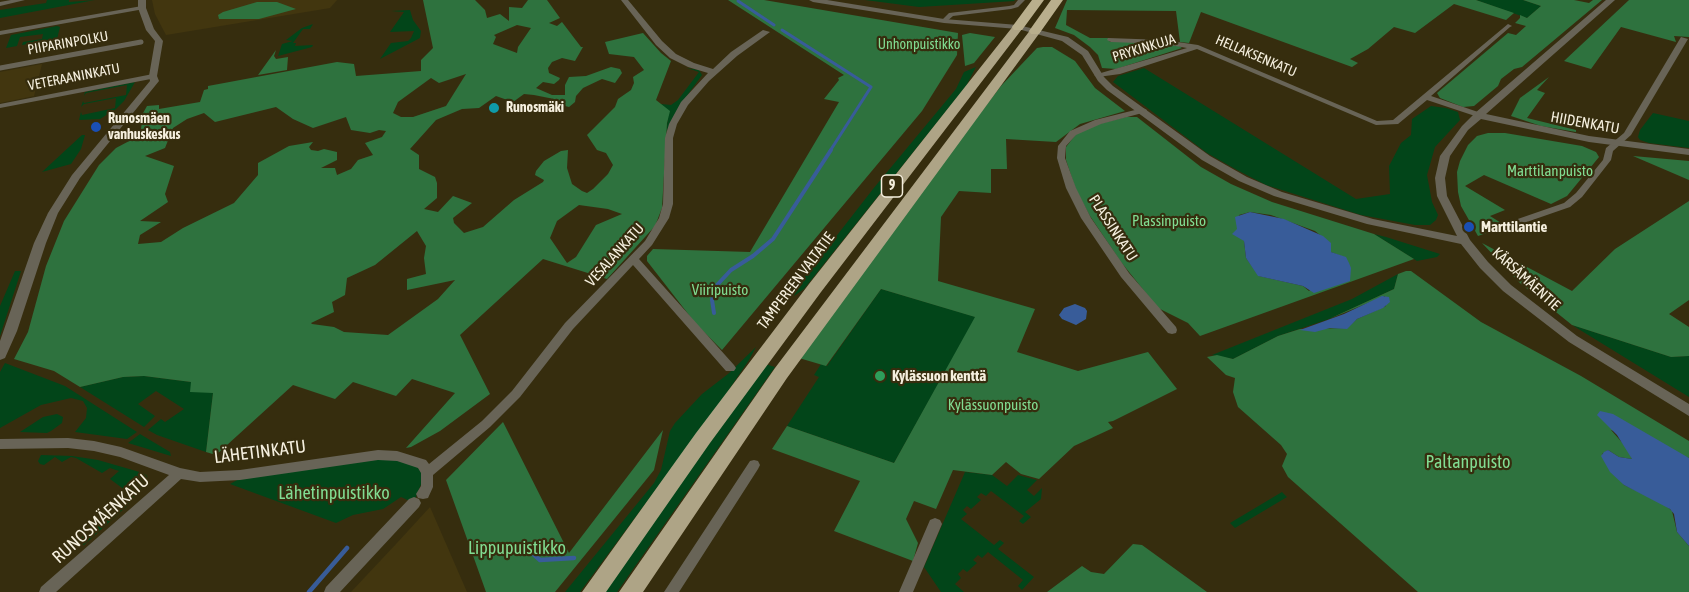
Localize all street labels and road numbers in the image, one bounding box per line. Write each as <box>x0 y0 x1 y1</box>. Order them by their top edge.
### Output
street label: PIIPARINPOLKU <box>26 28 110 58</box>
street label: PRYKINKUJA <box>1110 30 1178 66</box>
street label: HELLAKSENKATU <box>1213 31 1299 81</box>
street label: VETERAANINKATU <box>27 60 121 94</box>
street label: HIIDENKATU <box>1549 108 1621 138</box>
road number: 9 <box>882 175 902 197</box>
street label: PLASSINKATU <box>1085 192 1141 264</box>
street label: VESALANKATU <box>582 220 648 290</box>
street label: TAMPEREEN VALTATIE <box>754 229 838 333</box>
street label: KÄRSÄMÄENTIE <box>1488 244 1564 314</box>
street label: LÄHETINKATU <box>213 436 307 468</box>
street label: RUNOSMÄENKATU <box>48 470 154 568</box>

